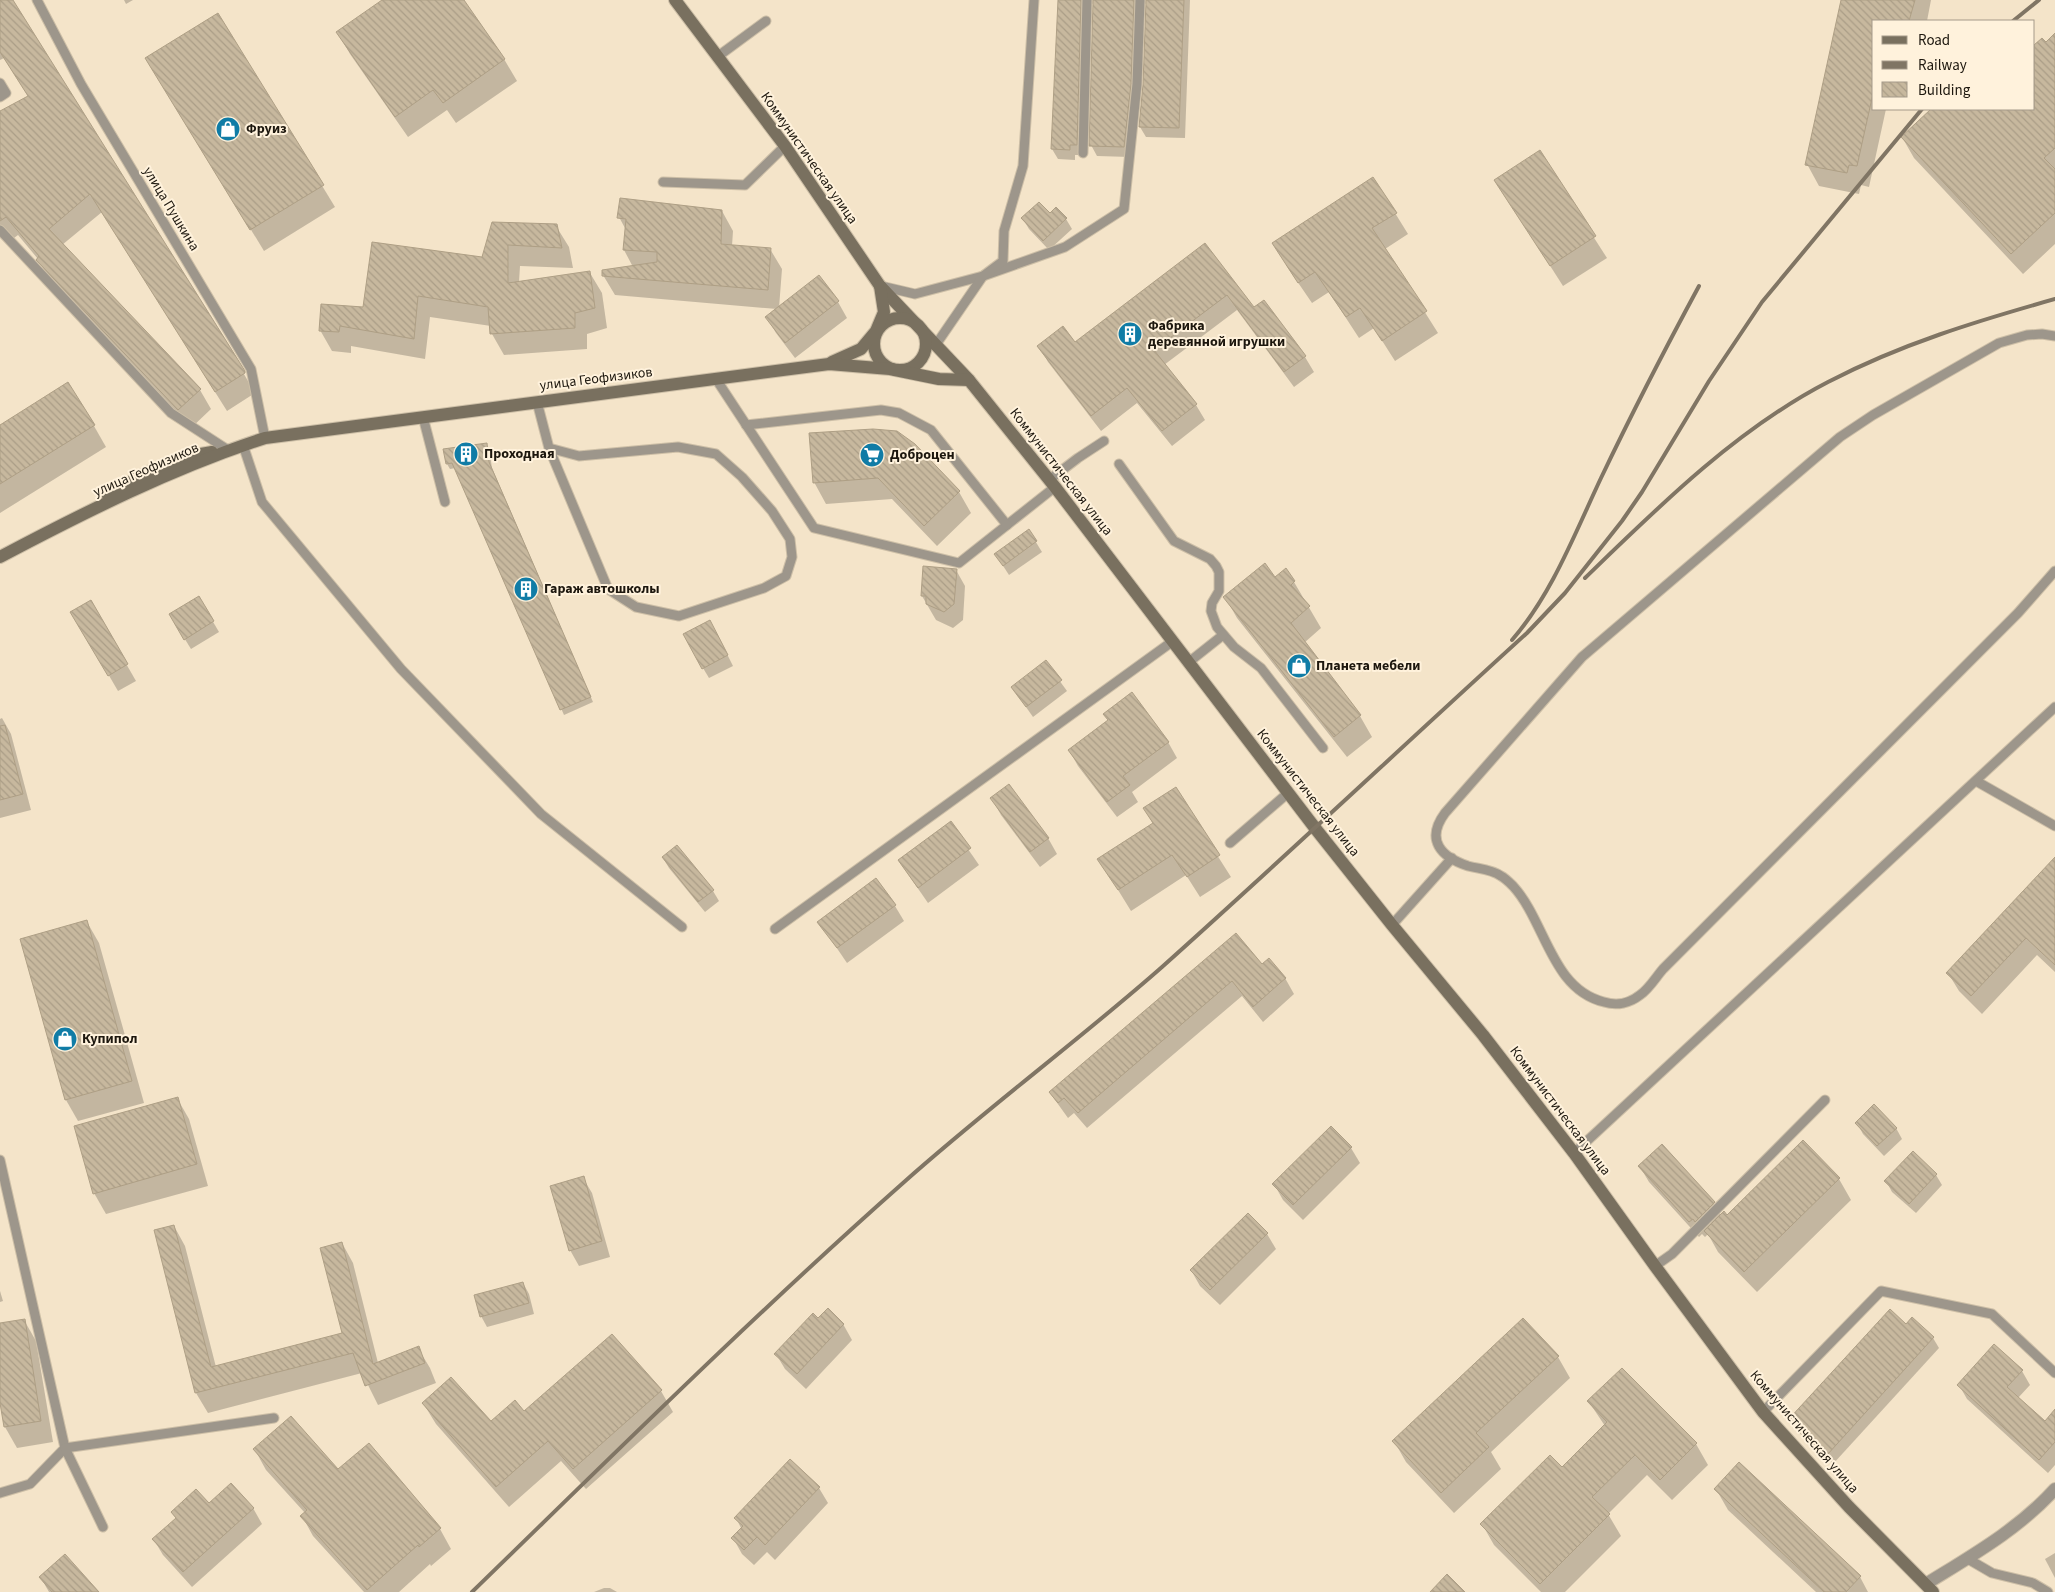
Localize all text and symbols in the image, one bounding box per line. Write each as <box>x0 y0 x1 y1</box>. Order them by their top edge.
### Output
legend <box>1872 20 2035 110</box>
text: Road <box>1918 30 1950 51</box>
text: Railway <box>1918 55 1967 76</box>
text: Building <box>1918 80 1971 101</box>
street label: Коммунистическая улица <box>756 88 862 228</box>
shop icon: Фруиз <box>215 116 241 142</box>
place label: Фруиз <box>246 119 287 139</box>
street label: улица Пушкина <box>138 163 204 255</box>
place label: Фабрика деревянной игрушки <box>1148 316 1285 352</box>
building icon: Фабрика деревянной игрушки <box>1117 321 1143 347</box>
street label: улица Геофизиков <box>539 362 653 396</box>
street label: Коммунистическая улица <box>1005 404 1117 540</box>
street label: улица Геофизиков <box>90 438 202 502</box>
building icon: Проходная <box>453 441 479 467</box>
supermarket icon: Доброцен <box>859 442 885 468</box>
place label: Проходная <box>484 444 555 464</box>
place label: Доброцен <box>890 445 955 465</box>
building icon: Гараж автошколы <box>513 576 539 602</box>
place label: Гараж автошколы <box>544 579 660 599</box>
shop icon: Планета мебели <box>1286 653 1312 679</box>
place label: Планета мебели <box>1316 656 1421 676</box>
street label: Коммунистическая улица <box>1252 725 1364 861</box>
shop icon: Купипол <box>52 1026 78 1052</box>
place label: Купипол <box>82 1029 138 1049</box>
street label: Коммунистическая улица <box>1505 1042 1615 1180</box>
street label: Коммунистическая улица <box>1745 1366 1863 1498</box>

